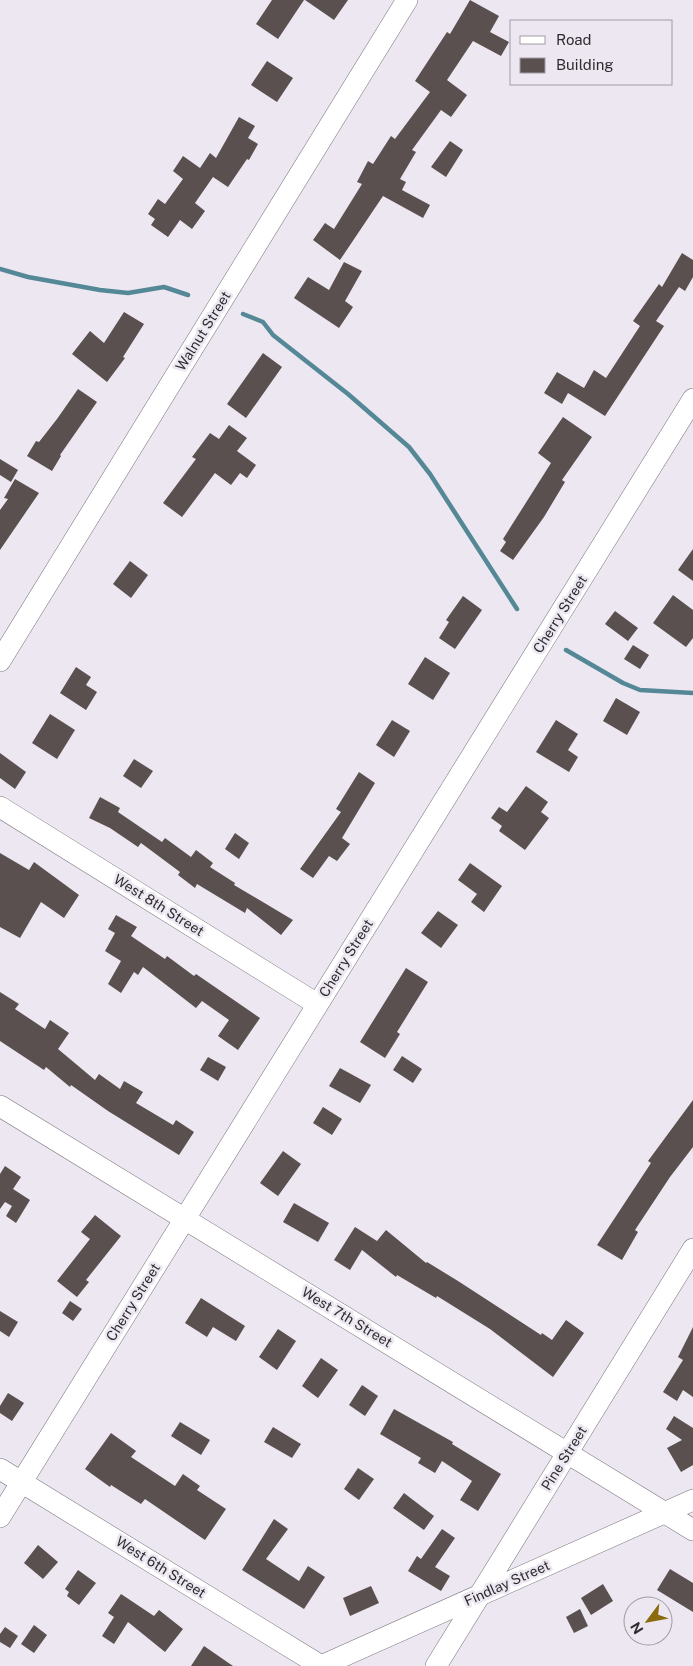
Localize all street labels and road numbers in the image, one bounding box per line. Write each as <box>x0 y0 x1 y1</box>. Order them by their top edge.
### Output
street label: Walnut Street <box>172 288 234 374</box>
street label: Cherry Street <box>530 572 590 656</box>
street label: West 8th Street <box>111 871 207 939</box>
street label: Cherry Street <box>316 916 376 1000</box>
street label: Cherry Street <box>103 1260 163 1344</box>
street label: West 7th Street <box>299 1284 395 1350</box>
street label: Pine Street <box>538 1423 590 1493</box>
street label: West 6th Street <box>113 1533 209 1601</box>
street label: Findlay Street <box>462 1557 552 1609</box>

